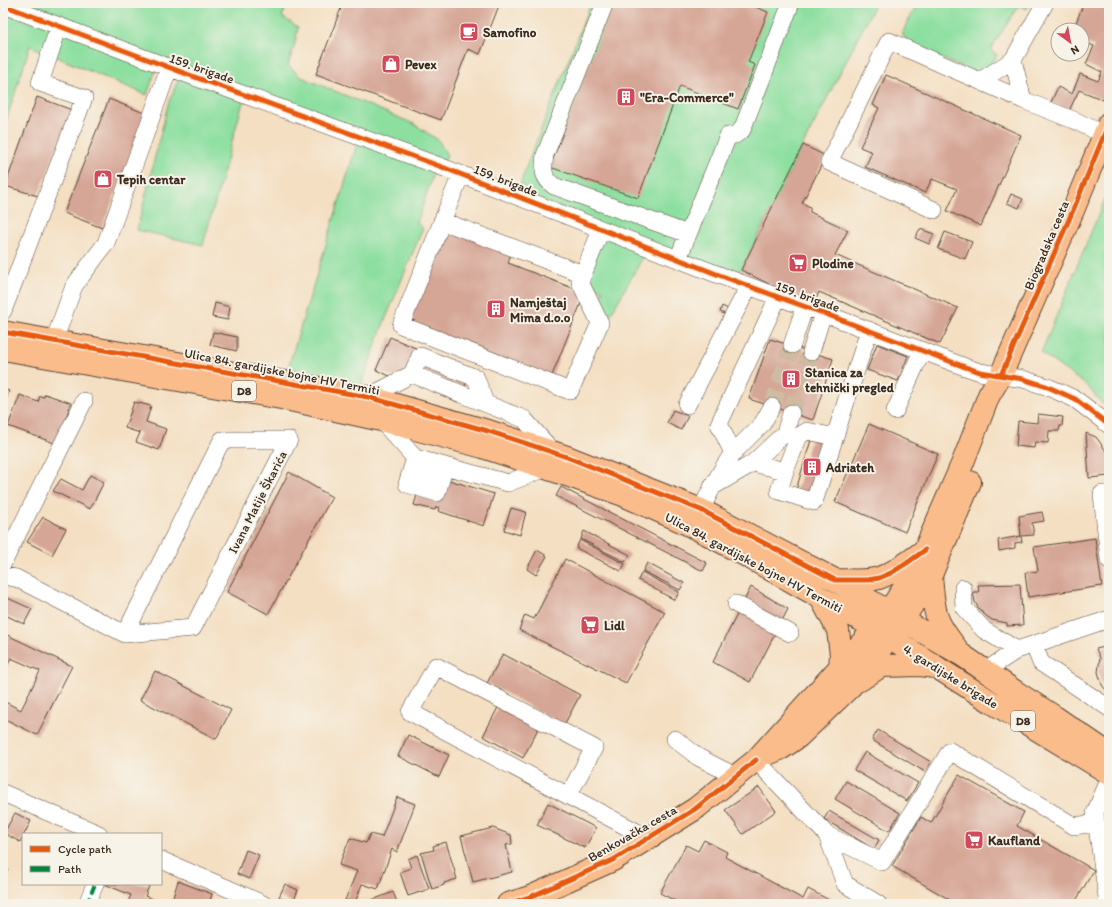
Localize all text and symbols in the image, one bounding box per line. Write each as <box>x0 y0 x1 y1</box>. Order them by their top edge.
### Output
cafe icon: Samofino <box>458 21 480 43</box>
north arrow <box>1050 22 1090 62</box>
place label: Samofino <box>483 25 537 40</box>
text: N <box>1068 43 1082 58</box>
street label: 159. brigade <box>168 50 236 87</box>
shop icon: Pevex <box>380 53 402 75</box>
place label: Pevex <box>405 57 437 72</box>
building icon: "Era-Commerce" <box>615 86 637 108</box>
place label: "Era-Commerce" <box>640 90 734 105</box>
street label: 159. brigade <box>472 161 540 200</box>
shop icon: Tepih centar <box>92 168 114 190</box>
place label: Tepih centar <box>116 172 186 188</box>
street label: Biogradska cesta <box>1021 198 1072 292</box>
supermarket icon: Plodine <box>787 252 809 274</box>
place label: Plodine <box>812 256 854 271</box>
street label: 159. brigade <box>774 278 842 315</box>
place label: Namještaj Mima d.o.o <box>510 295 571 325</box>
building icon: Namještaj Mima d.o.o <box>485 298 507 320</box>
street label: Ulica 84. gardijske bojne HV Termiti <box>183 345 381 398</box>
place label: Stanica za tehnički pregled <box>805 365 895 396</box>
building icon: Stanica za tehnički pregled <box>780 368 802 390</box>
road number: D8 <box>232 381 256 401</box>
street label: Ivana Matije Škarića <box>225 448 290 556</box>
building icon: Adriateh <box>801 456 823 478</box>
place label: Adriateh <box>825 460 875 475</box>
street label: Ulica 84. gardijske bojne HV Termiti <box>662 509 845 616</box>
supermarket icon: Lidl <box>579 614 601 636</box>
place label: Lidl <box>604 618 625 633</box>
street label: 4. gardijske brigade <box>901 641 1001 712</box>
road number: D8 <box>1011 711 1035 731</box>
street label: Benkovačka cesta <box>585 802 680 865</box>
supermarket icon: Kaufland <box>963 829 985 851</box>
legend <box>22 833 162 885</box>
place label: Kaufland <box>988 833 1041 848</box>
text: Cycle path <box>58 842 112 856</box>
text: Path <box>58 862 81 876</box>

